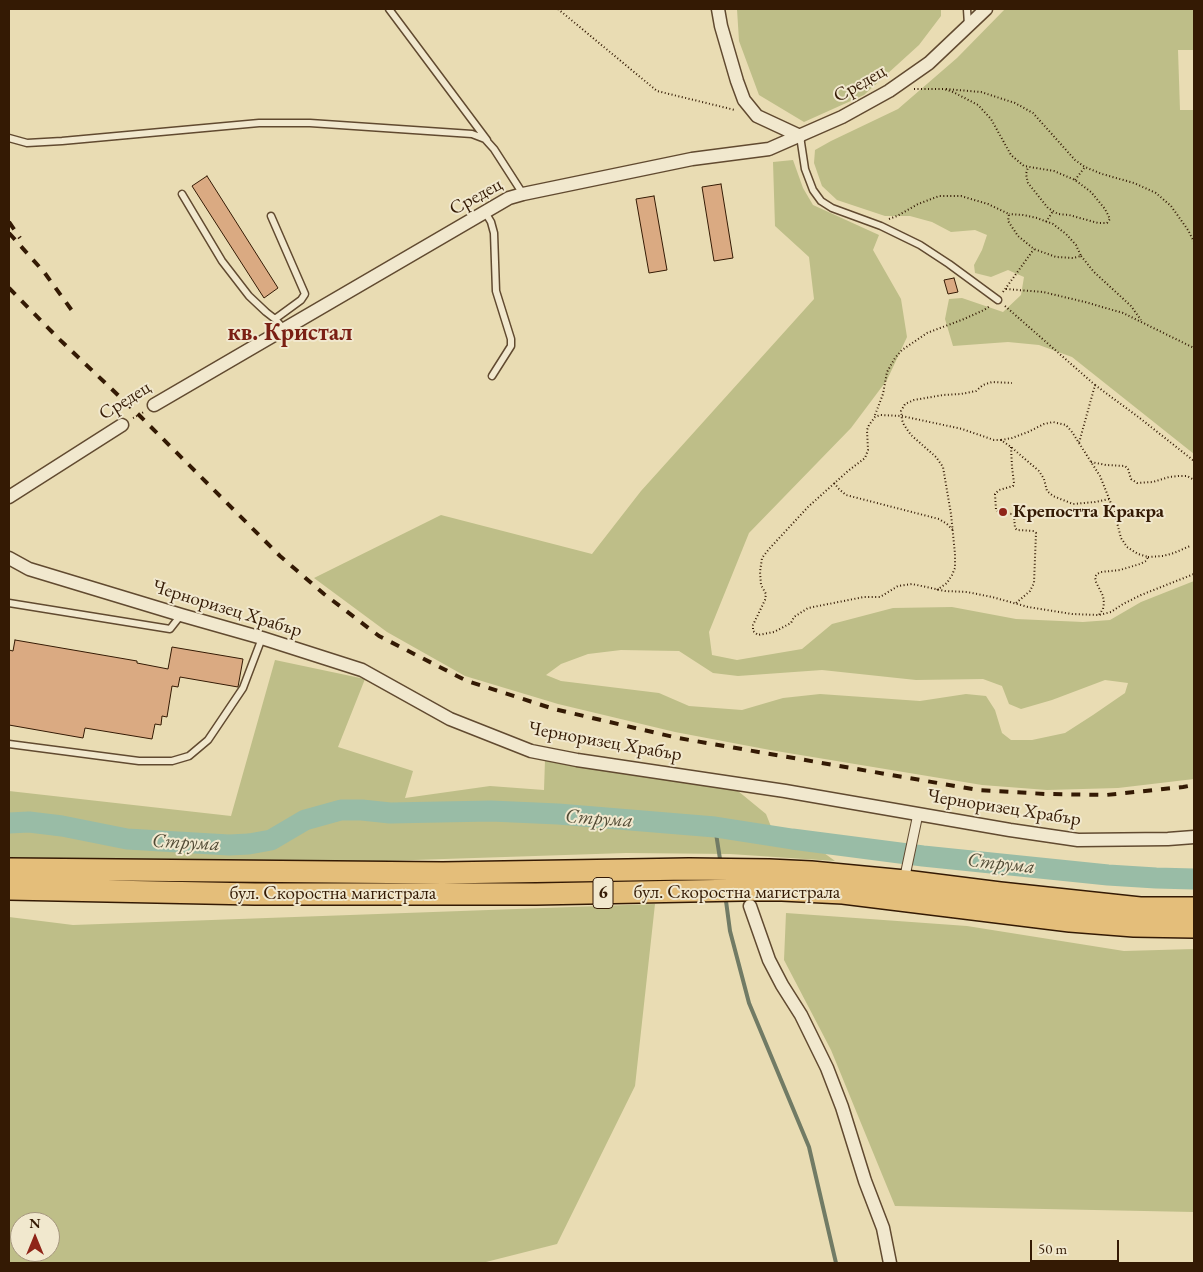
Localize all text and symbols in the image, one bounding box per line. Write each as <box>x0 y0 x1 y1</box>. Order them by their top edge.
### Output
street label: Средец <box>830 60 890 108</box>
street label: Средец <box>446 173 506 221</box>
district label: кв. Кристал <box>227 319 353 347</box>
street label: Средец <box>95 376 155 426</box>
place label: Крепостта Кракра <box>1013 501 1164 523</box>
marker: Крепостта Кракра <box>997 506 1009 518</box>
street label: Черноризец Храбър <box>149 575 305 643</box>
street label: Черноризец Храбър <box>526 717 684 767</box>
street label: Черноризец Храбър <box>925 785 1083 831</box>
water label: Струма <box>564 805 634 833</box>
water label: Струма <box>152 829 220 857</box>
water label: Струма <box>966 849 1036 879</box>
road number: 6 <box>593 878 613 908</box>
street label: бул. Скоростна магистрала <box>634 882 840 904</box>
street label: бул. Скоростна магистрала <box>230 883 436 905</box>
north arrow <box>10 1212 60 1262</box>
text: N <box>29 1214 41 1232</box>
scale bar <box>1033 1230 1122 1262</box>
text: 50 m <box>1038 1239 1067 1258</box>

